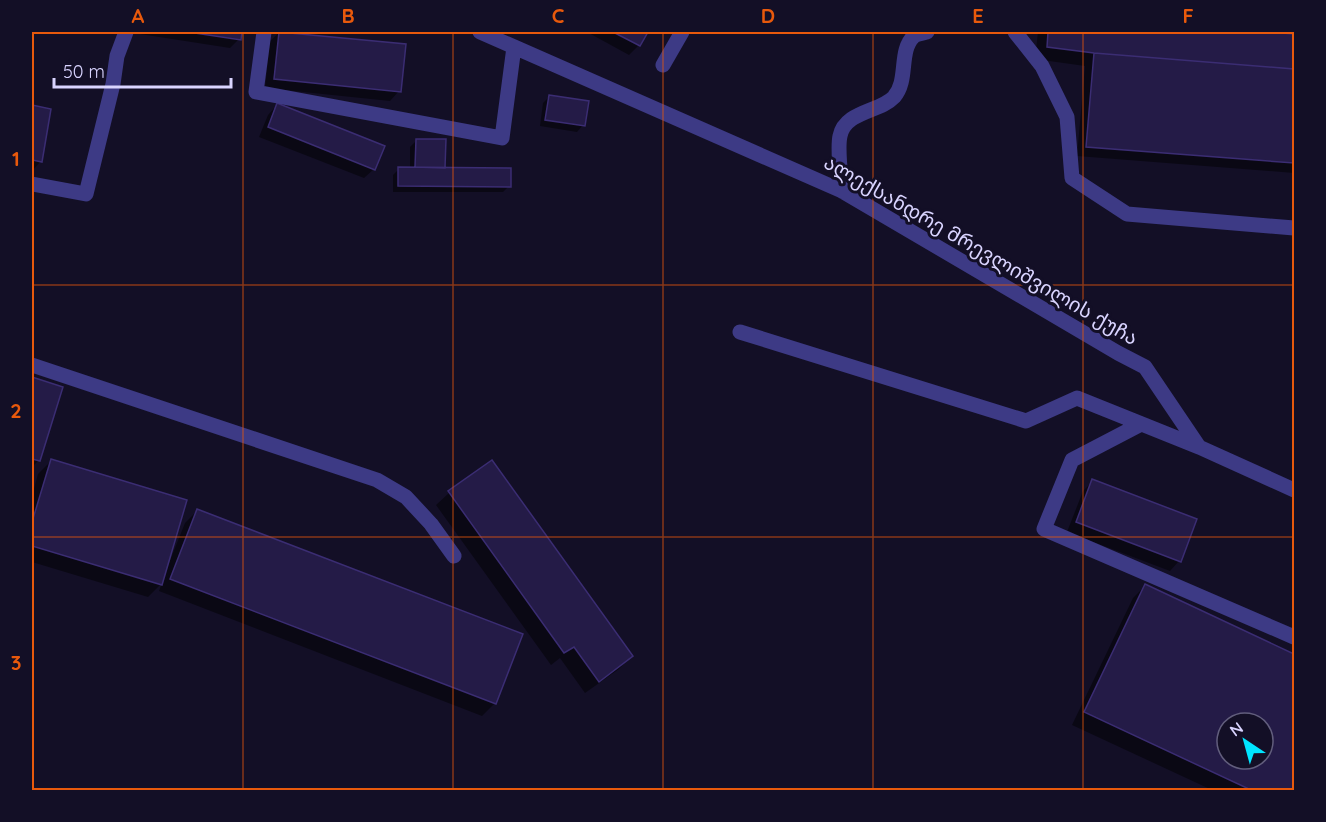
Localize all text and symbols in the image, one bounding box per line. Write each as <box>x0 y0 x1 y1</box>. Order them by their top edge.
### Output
text: A <box>132 3 145 28</box>
text: B <box>341 3 355 28</box>
text: C <box>552 3 565 28</box>
text: D <box>761 3 775 28</box>
text: E <box>972 3 984 28</box>
text: F <box>1182 3 1194 28</box>
scale bar <box>54 51 231 89</box>
text: 50 m <box>63 60 105 83</box>
text: 1 <box>12 146 20 171</box>
street label: ალექსანდრე მრევლიშვილის ქუჩა <box>819 149 1143 351</box>
text: 2 <box>10 398 22 423</box>
text: 3 <box>11 650 21 675</box>
north arrow <box>1215 711 1275 771</box>
text: N <box>1226 717 1247 740</box>

